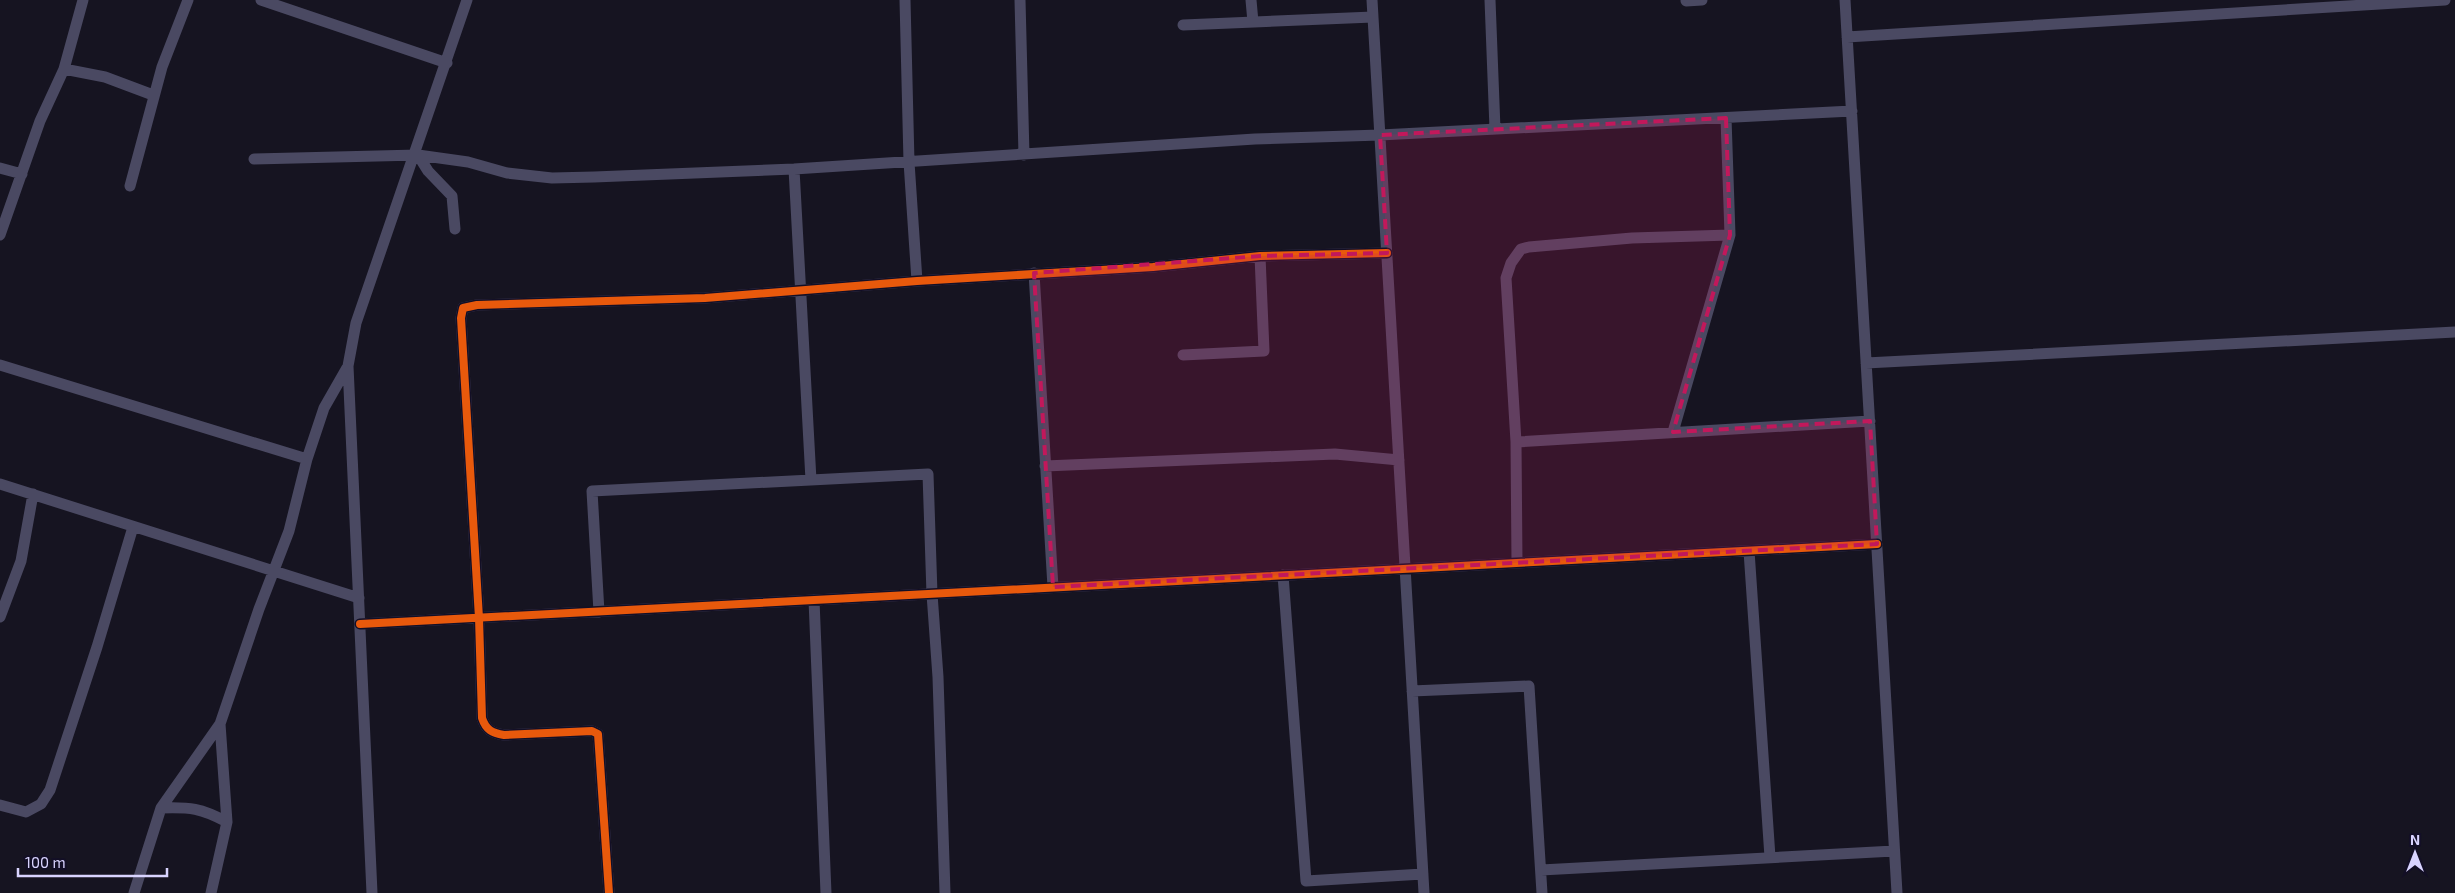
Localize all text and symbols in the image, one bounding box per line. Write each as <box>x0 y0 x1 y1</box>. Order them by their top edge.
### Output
north arrow <box>2390 828 2440 878</box>
text: N <box>2410 831 2420 848</box>
scale bar <box>18 846 166 878</box>
text: 100 m <box>25 853 66 871</box>

